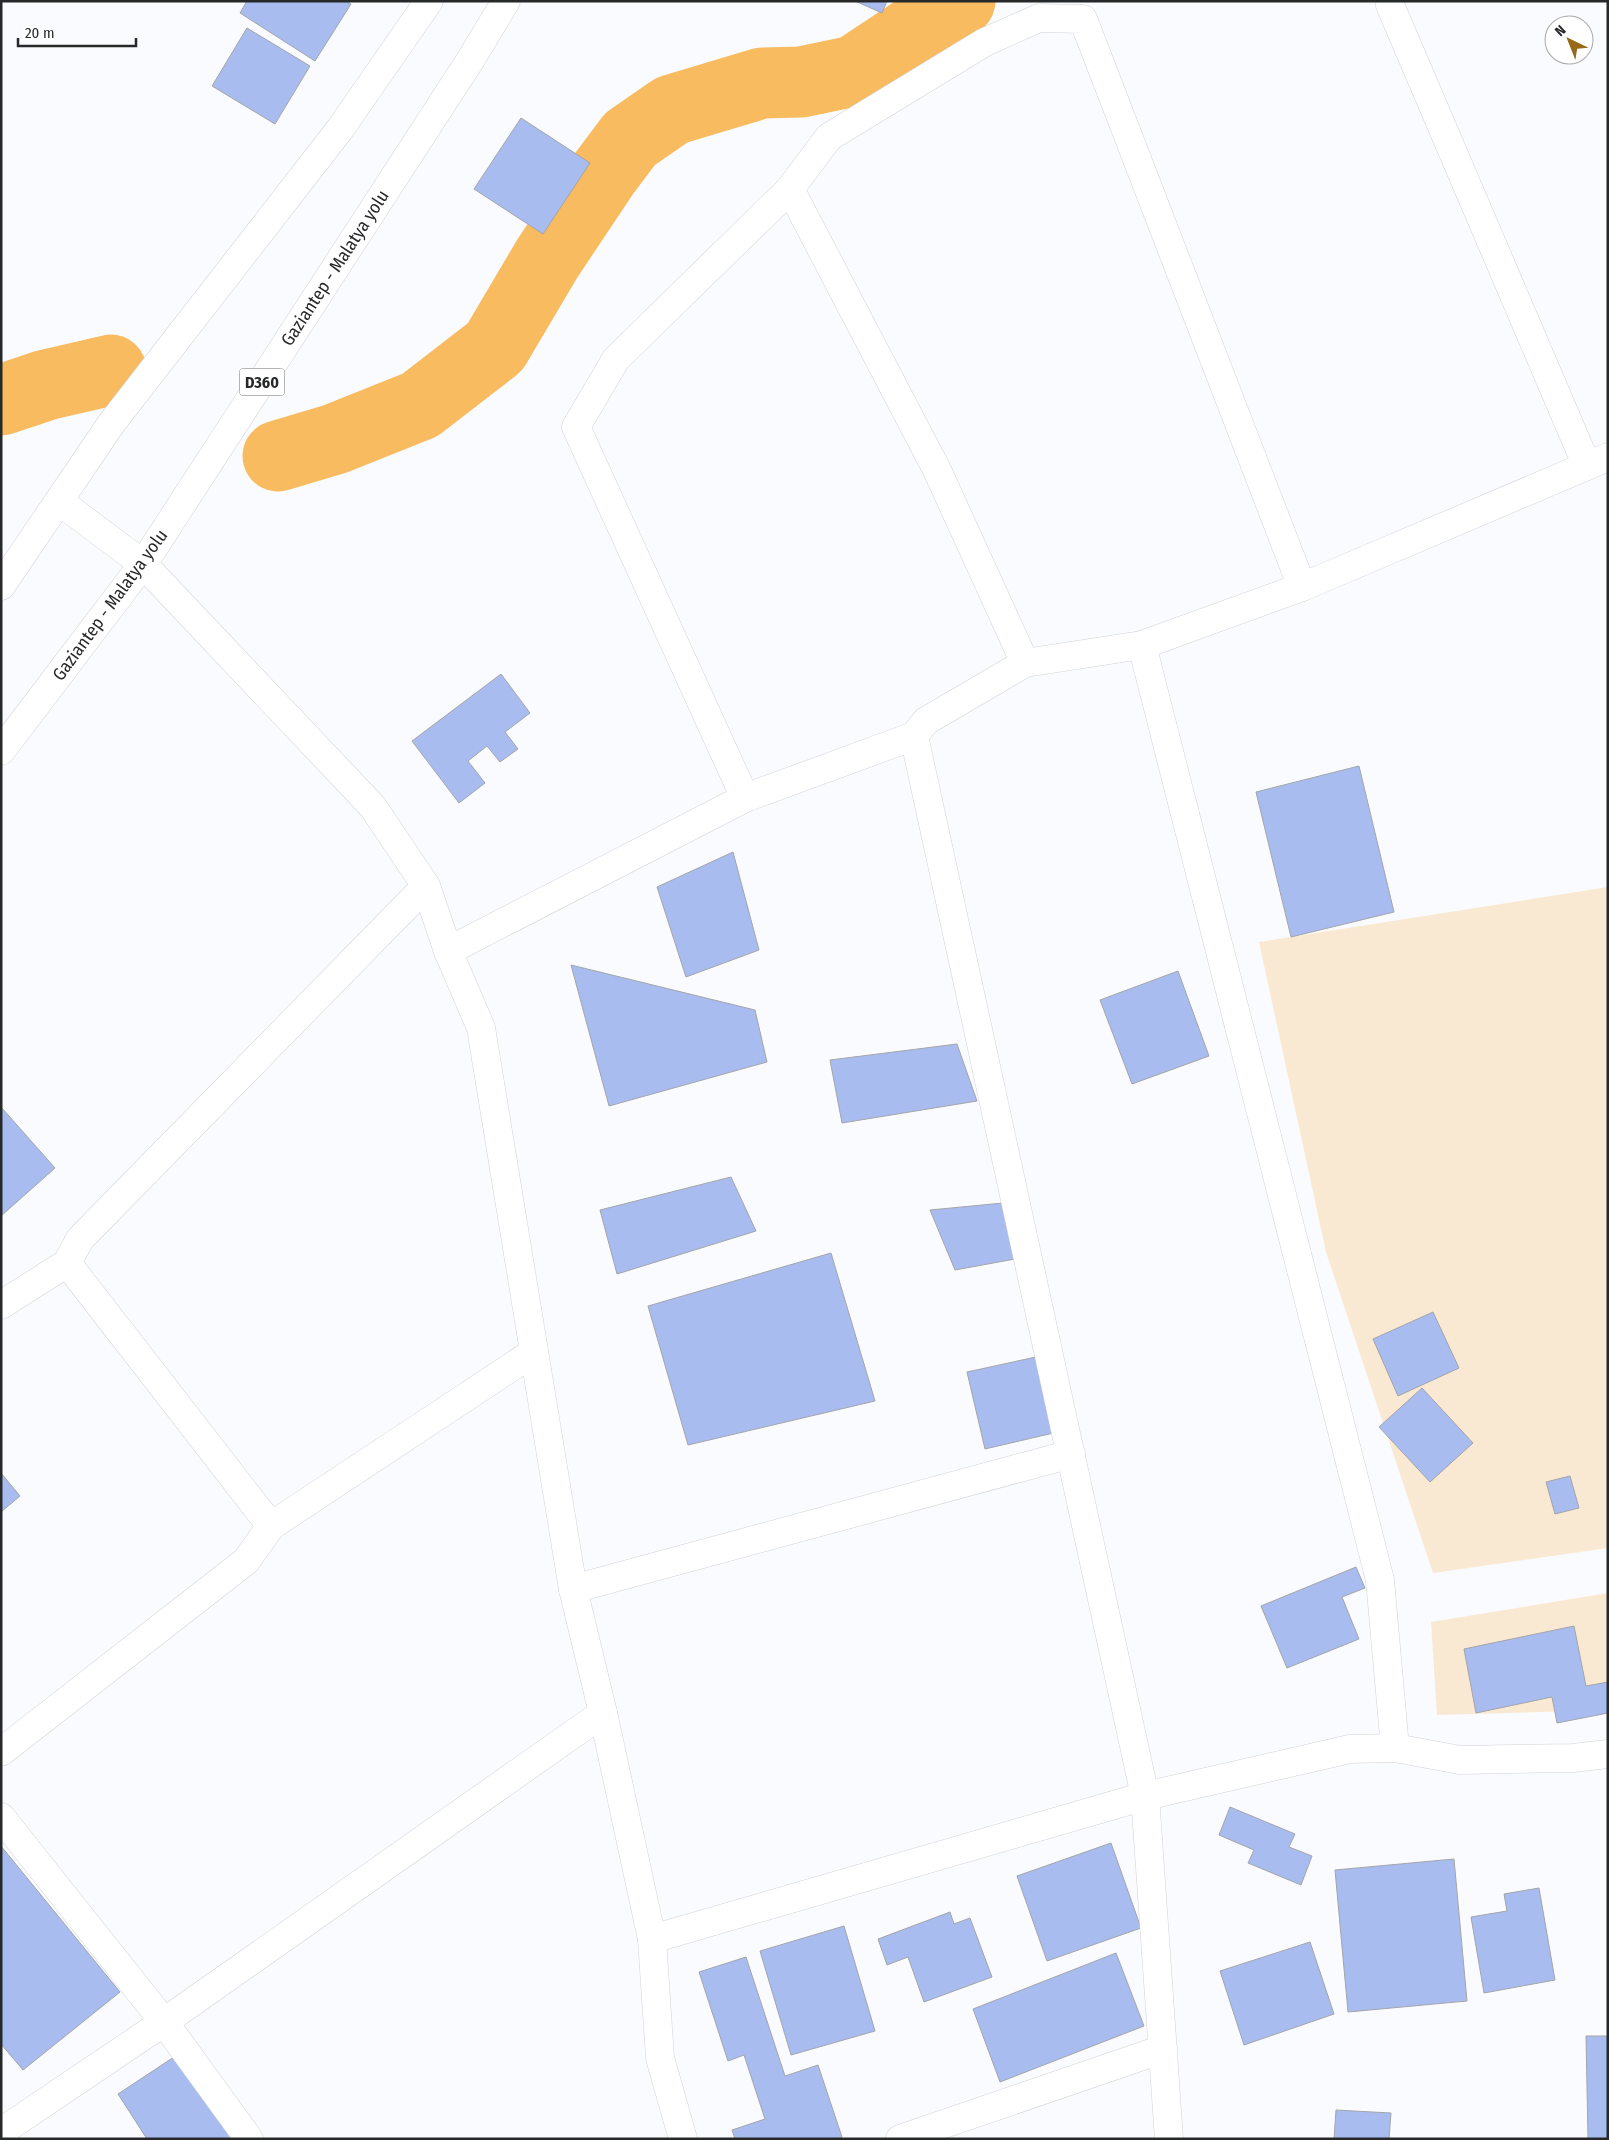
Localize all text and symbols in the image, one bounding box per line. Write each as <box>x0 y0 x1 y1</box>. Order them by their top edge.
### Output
scale bar <box>18 15 135 47</box>
north arrow <box>1544 15 1594 65</box>
text: N <box>1552 22 1569 40</box>
text: 20 m <box>25 24 55 42</box>
street label: Gaziantep - Malatya yolu <box>276 186 394 350</box>
road number: D360 <box>240 368 284 396</box>
street label: Gaziantep - Malatya yolu <box>48 525 172 685</box>

